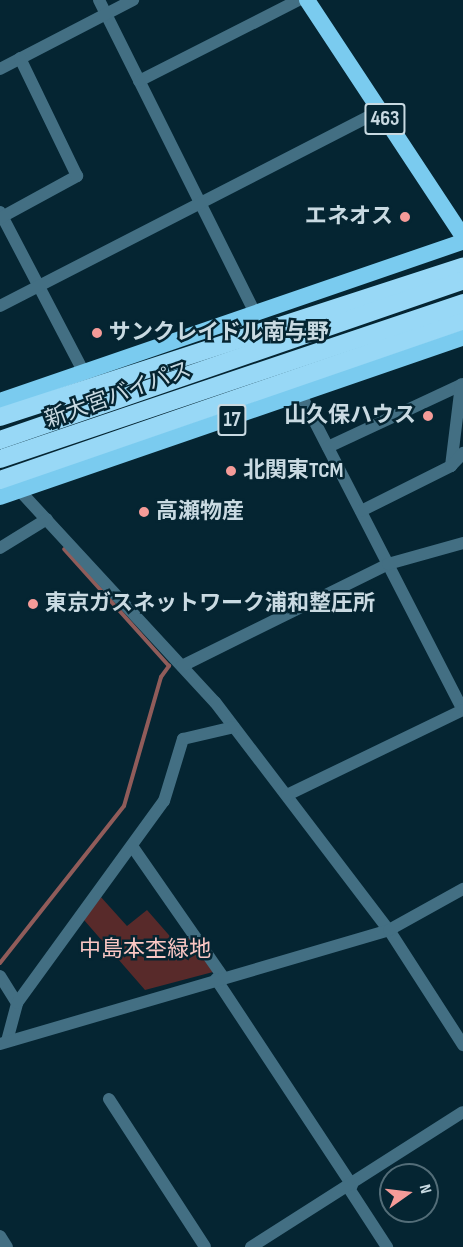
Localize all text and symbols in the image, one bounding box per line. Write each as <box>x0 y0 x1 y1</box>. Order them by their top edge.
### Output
road number: 463 <box>364 101 406 137</box>
place label: エネオス <box>305 204 393 230</box>
marker: エネオス <box>398 210 412 224</box>
place label: サンクレイドル南与野 <box>109 320 329 346</box>
marker: サンクレイドル南与野 <box>90 326 104 340</box>
street label: 新大宮バイパス <box>41 356 195 434</box>
road number: 17 <box>217 402 247 438</box>
place label: 山久保ハウス <box>284 403 416 429</box>
marker: 山久保ハウス <box>421 409 435 423</box>
place label: 北関東TCM <box>243 458 343 484</box>
marker: 北関東TCM <box>224 464 238 478</box>
place label: 高瀬物産 <box>156 499 244 525</box>
marker: 高瀬物産 <box>137 505 151 519</box>
place label: 東京ガスネットワーク浦和整圧所 <box>45 591 375 617</box>
marker: 東京ガスネットワーク浦和整圧所 <box>26 597 40 611</box>
park label: 中島本杢緑地 <box>79 937 211 963</box>
north arrow <box>379 1163 439 1223</box>
text: N <box>415 1183 435 1195</box>

